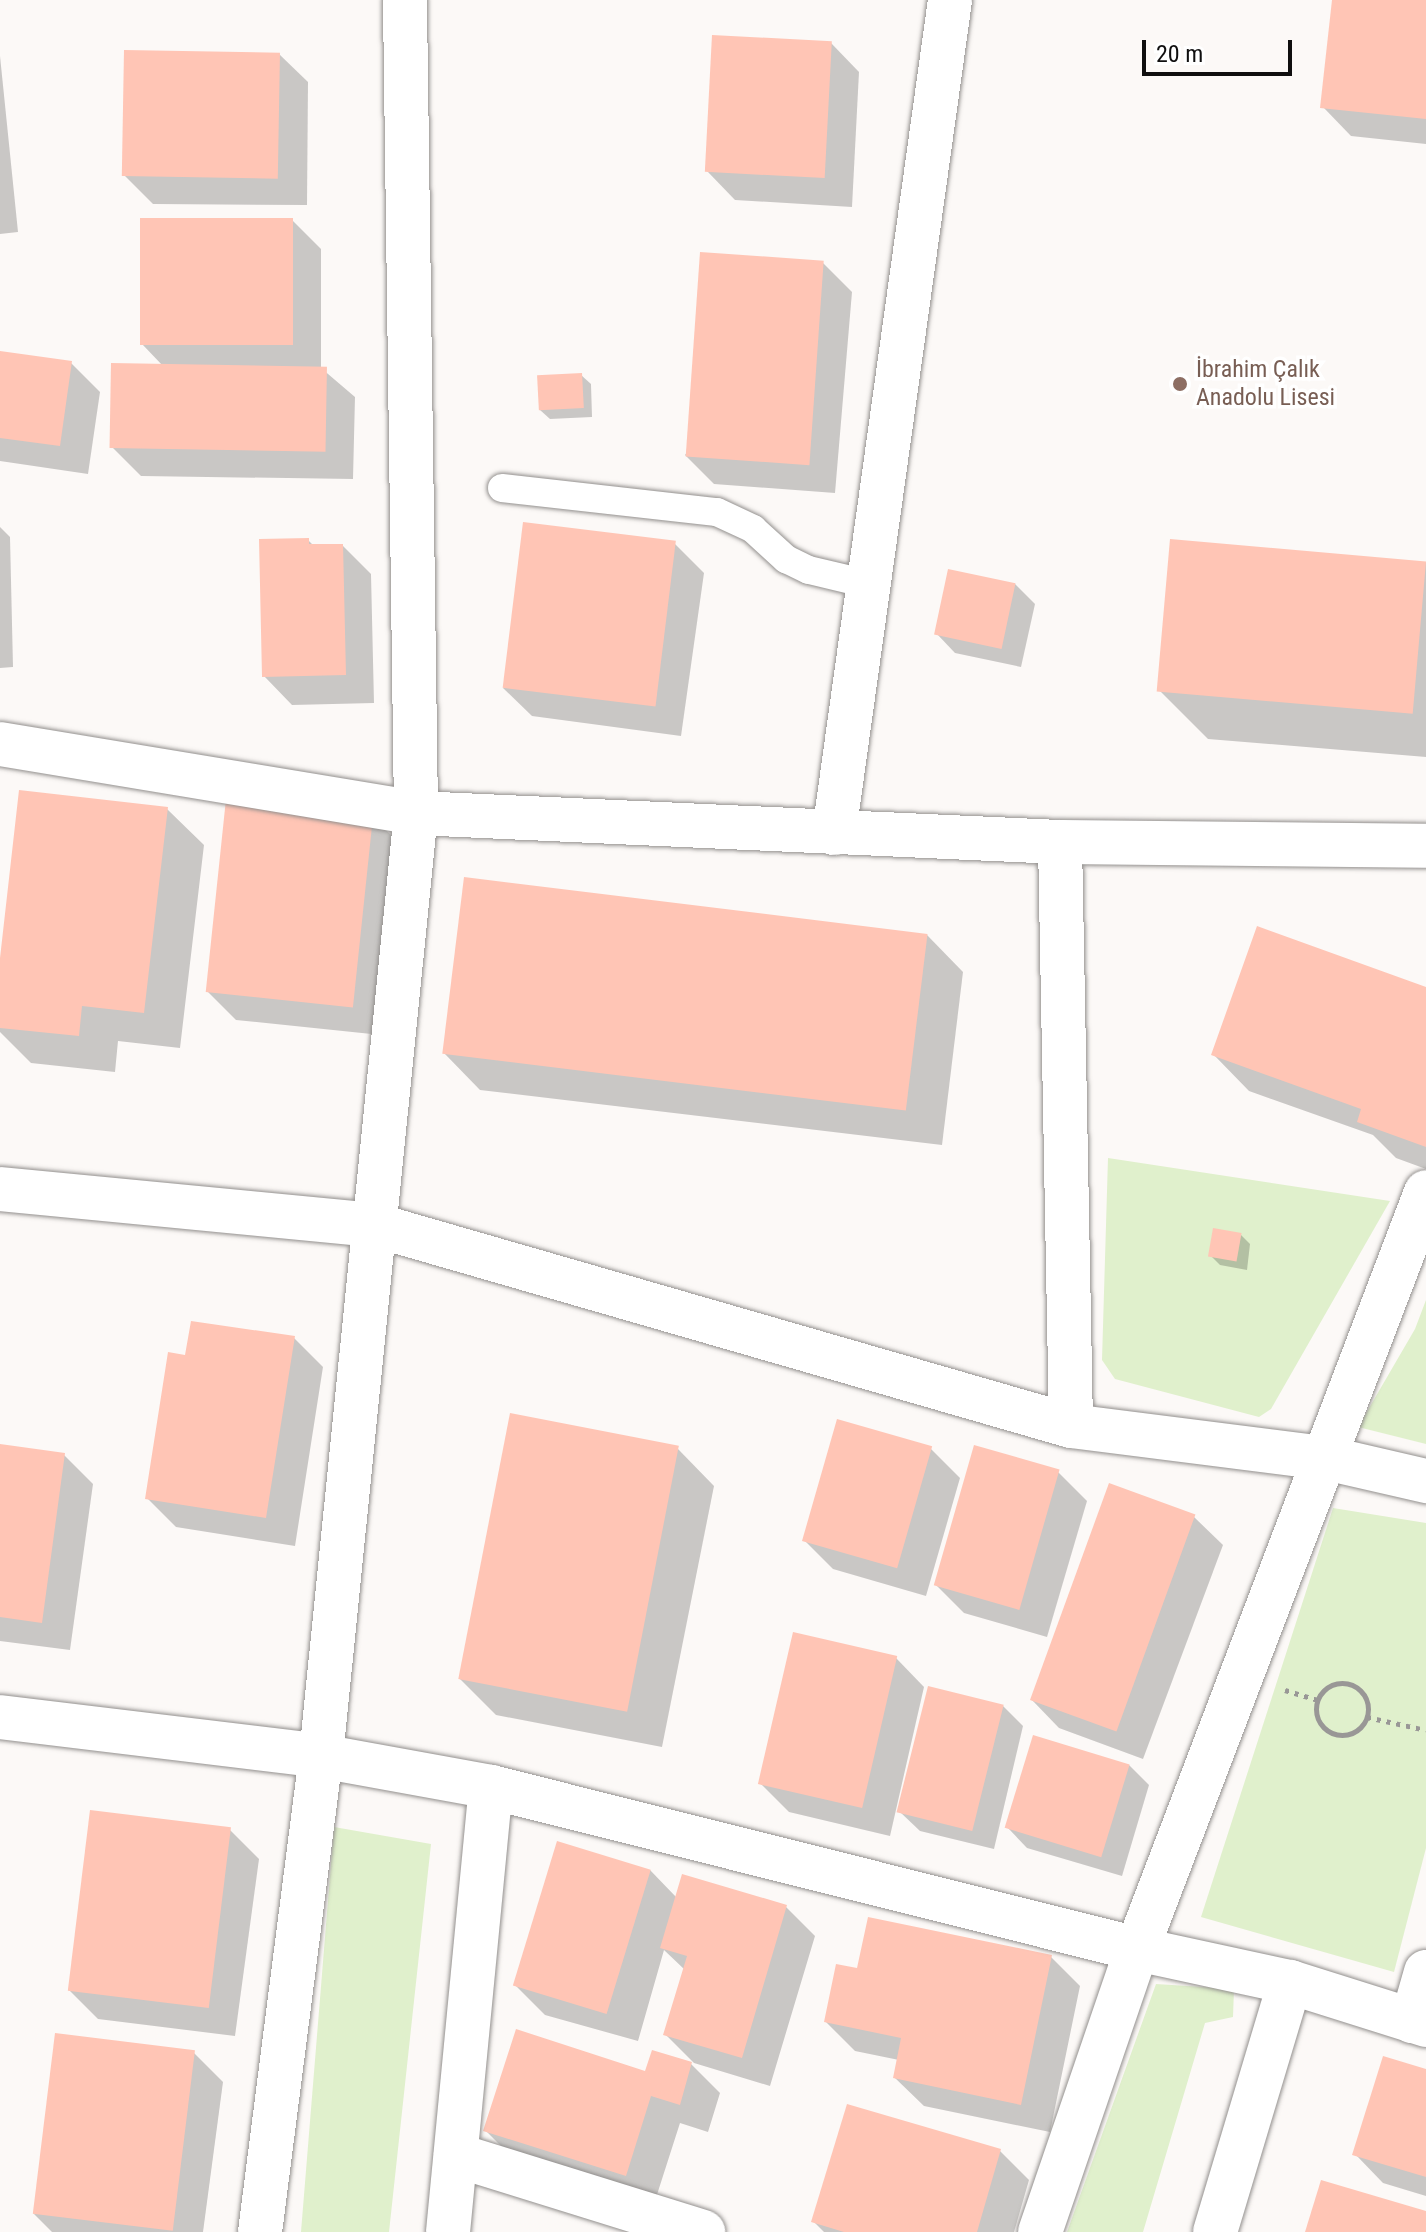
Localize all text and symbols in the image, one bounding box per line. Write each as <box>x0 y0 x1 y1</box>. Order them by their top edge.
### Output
scale bar <box>1146 24 1296 74</box>
text: 20 m <box>1156 40 1203 68</box>
place label: İbrahim Çalık Anadolu Lisesi <box>1196 356 1335 412</box>
marker: İbrahim Çalık Anadolu Lisesi <box>1171 375 1189 393</box>

